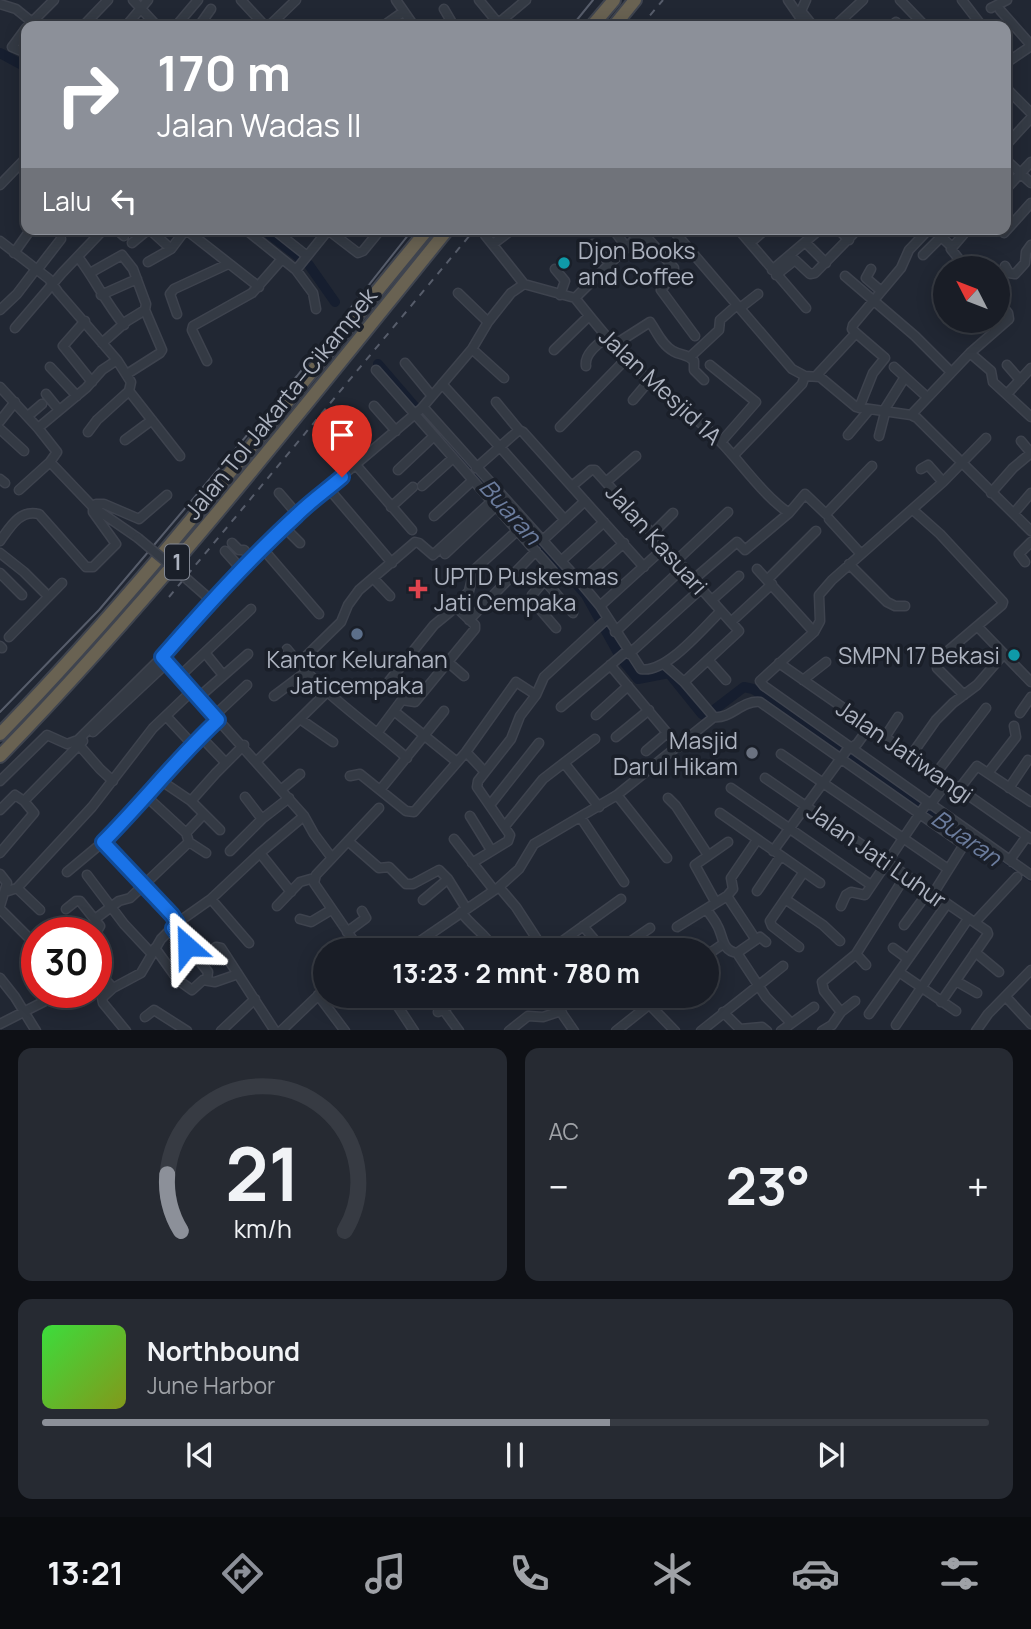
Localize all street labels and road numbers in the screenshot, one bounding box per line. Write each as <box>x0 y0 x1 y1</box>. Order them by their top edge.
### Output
street label: Jalan Tol Jakarta–Cikampek <box>176 280 384 526</box>
street label: Jalan Mesjid 1A <box>592 321 730 452</box>
street label: Jalan Kasuari <box>599 477 715 601</box>
road number: 1 <box>165 544 189 580</box>
street label: Jalan Jatiwangi <box>830 692 980 810</box>
street label: Jalan Jati Luhur <box>801 795 953 915</box>

